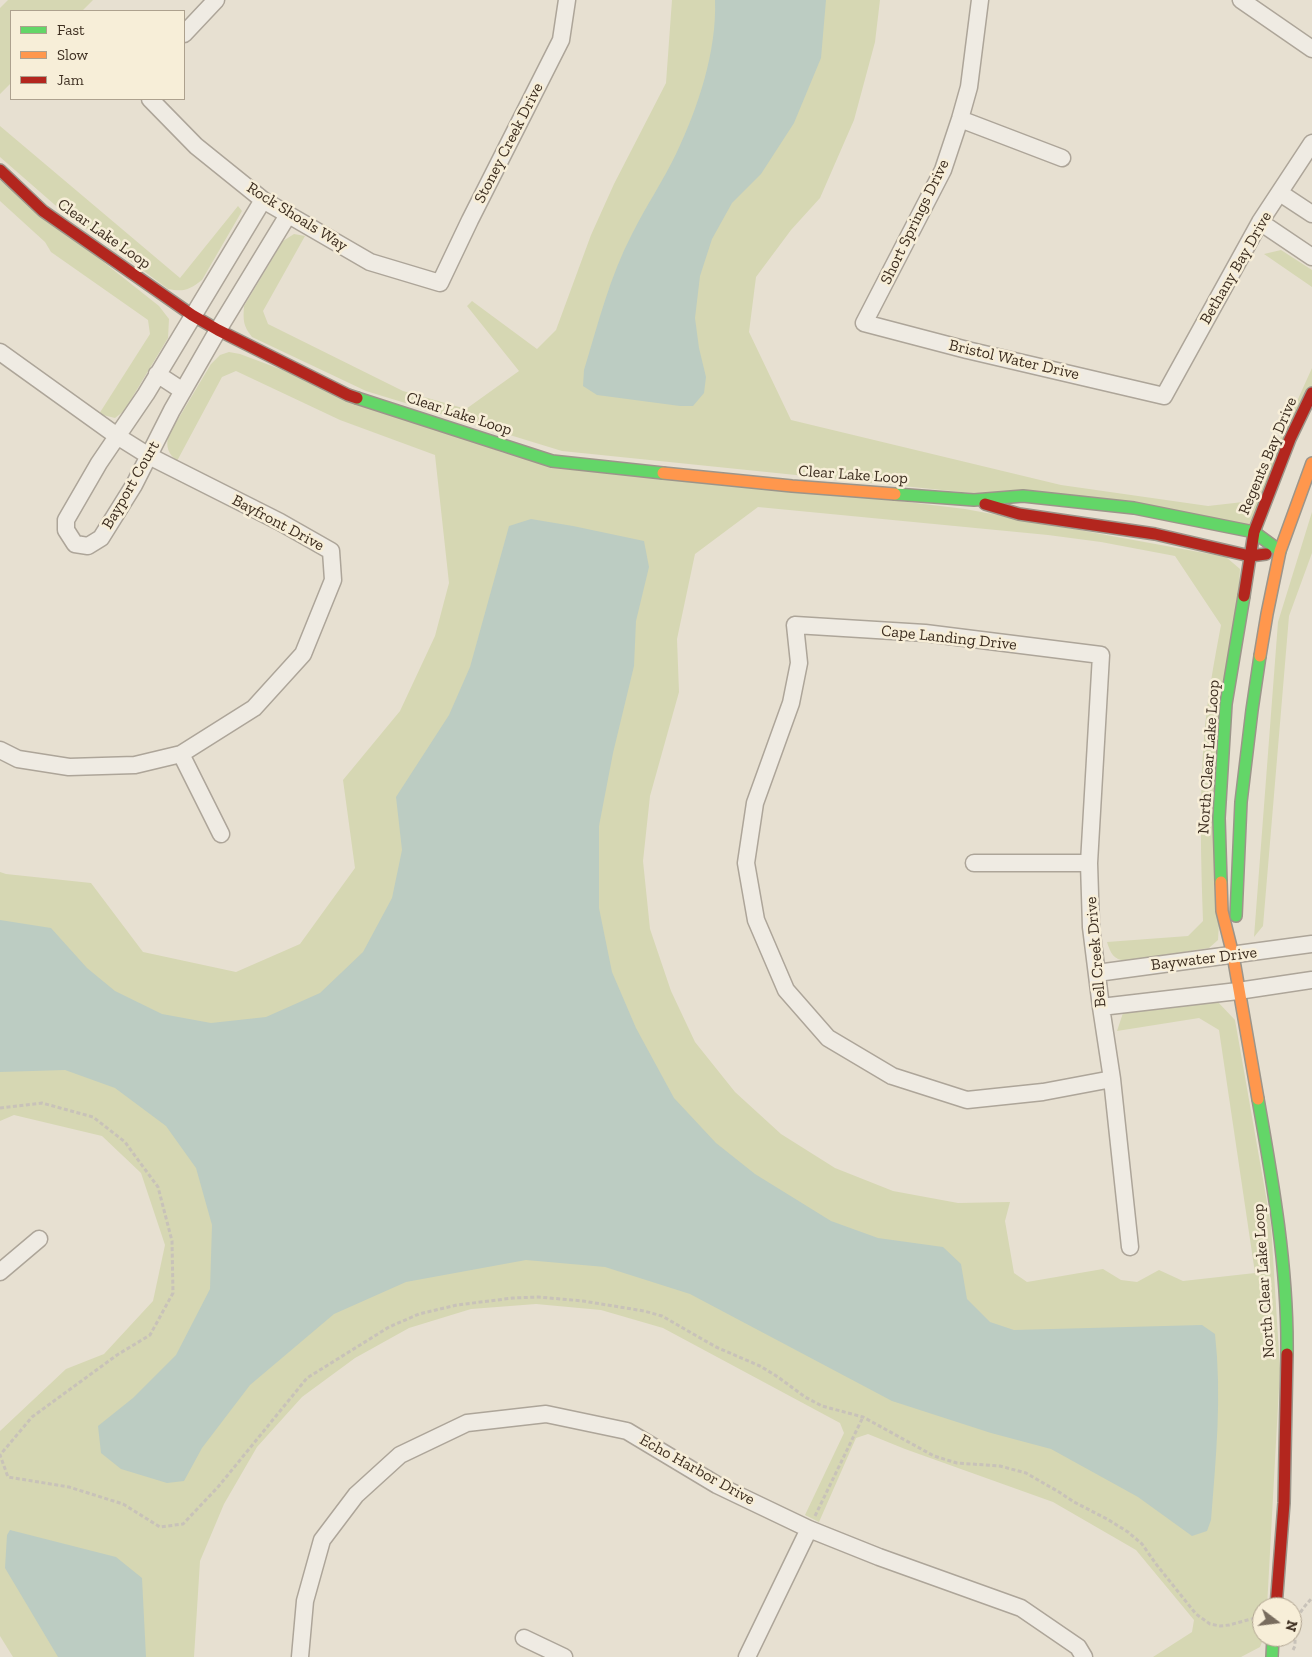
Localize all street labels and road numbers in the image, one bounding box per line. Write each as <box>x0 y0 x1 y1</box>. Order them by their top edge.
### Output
street label: Stoney Creek Drive <box>470 80 548 206</box>
street label: Short Springs Drive <box>876 156 954 288</box>
street label: Rock Shoals Way <box>243 178 351 256</box>
street label: Clear Lake Loop <box>54 195 154 273</box>
street label: Bethany Bay Drive <box>1196 208 1276 328</box>
street label: Bristol Water Drive <box>947 336 1081 384</box>
street label: Clear Lake Loop <box>404 388 514 440</box>
street label: Regents Bay Drive <box>1235 394 1301 518</box>
street label: Bayport Court <box>98 437 164 533</box>
street label: Clear Lake Loop <box>798 462 908 488</box>
street label: Bayfront Drive <box>229 491 327 555</box>
street label: Cape Landing Drive <box>880 621 1018 655</box>
street label: North Clear Lake Loop <box>1194 679 1224 835</box>
street label: Bell Creek Drive <box>1082 896 1110 1008</box>
street label: Baywater Drive <box>1150 943 1258 975</box>
street label: North Clear Lake Loop <box>1249 1203 1279 1359</box>
street label: Echo Harbor Drive <box>636 1430 758 1510</box>

